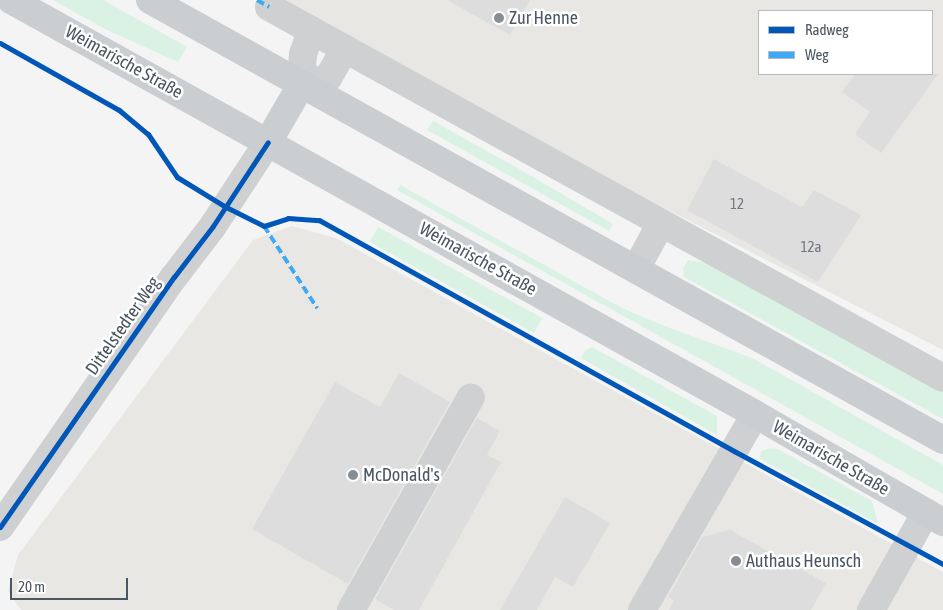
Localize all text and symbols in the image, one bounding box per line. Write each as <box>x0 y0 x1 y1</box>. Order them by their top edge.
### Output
place label: Zur Henne <box>509 7 578 29</box>
legend <box>758 10 933 75</box>
marker: Zur Henne <box>493 12 505 24</box>
street label: Weimarische Straße <box>62 21 186 103</box>
text: Radweg <box>805 21 849 38</box>
text: Weg <box>805 46 829 63</box>
house number: 12 <box>730 195 744 213</box>
street label: Weimarische Straße <box>416 218 540 300</box>
house number: 12a <box>800 238 822 256</box>
street label: Dittelstedter Weg <box>81 273 165 379</box>
street label: Weimarische Straße <box>769 416 893 500</box>
place label: McDonald's <box>363 464 440 486</box>
marker: McDonald's <box>347 469 359 481</box>
place label: Authaus Heunsch <box>746 550 861 572</box>
marker: Authaus Heunsch <box>730 555 742 567</box>
scale bar <box>12 568 130 600</box>
text: 20 m <box>18 578 45 595</box>

